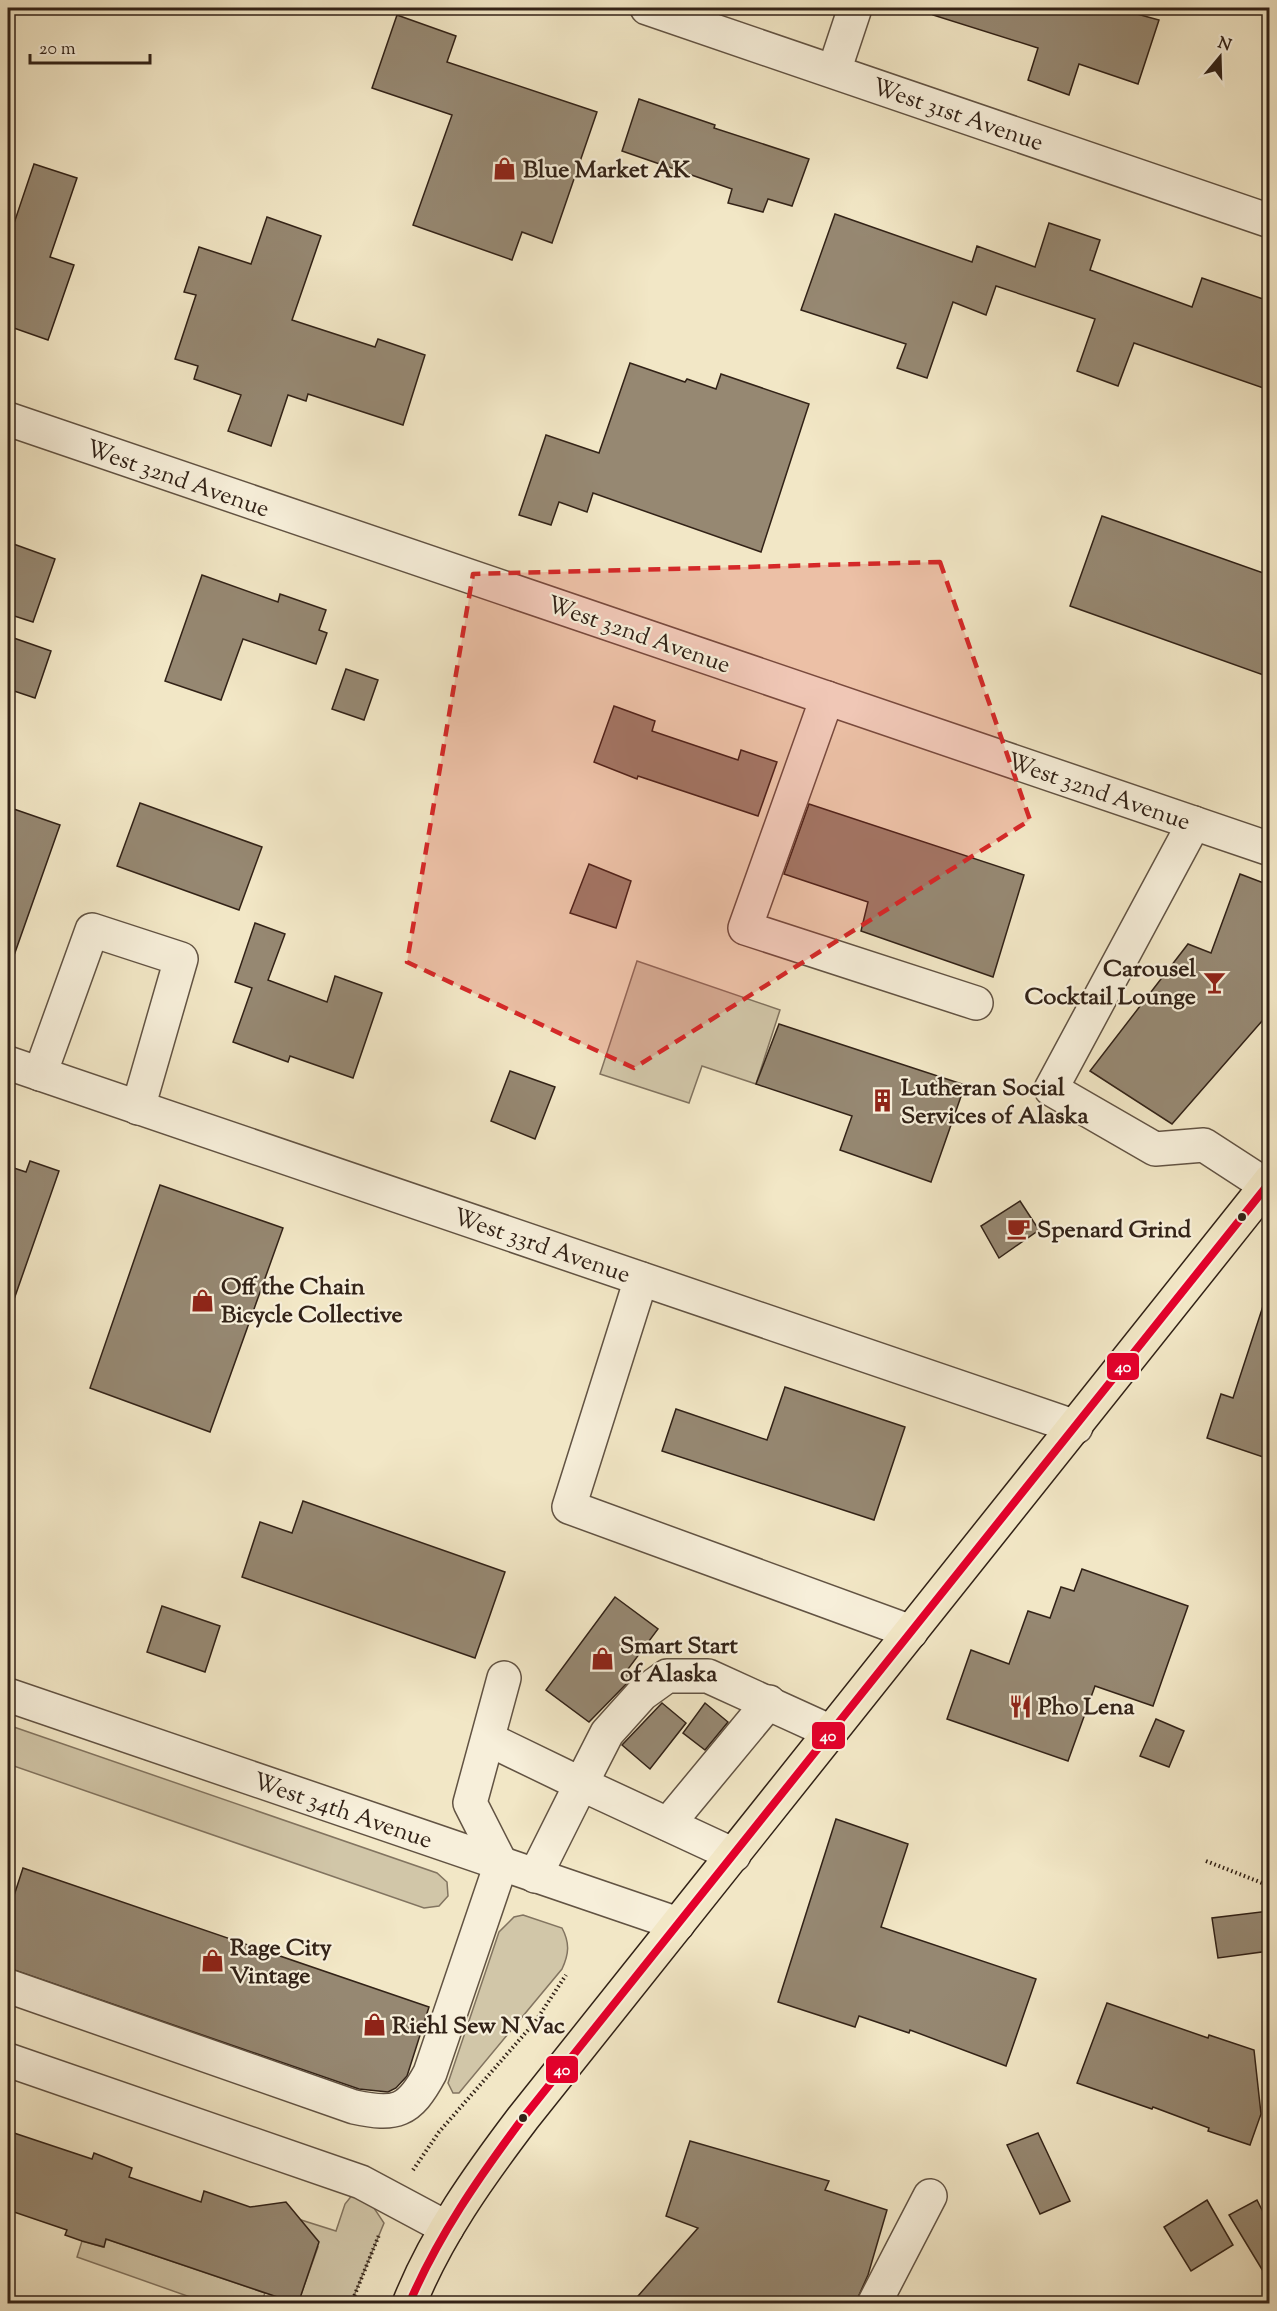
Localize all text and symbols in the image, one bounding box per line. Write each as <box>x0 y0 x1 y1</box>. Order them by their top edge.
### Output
scale bar <box>30 27 150 65</box>
north arrow <box>1190 27 1250 87</box>
text: N <box>1214 32 1234 58</box>
text: 20 m <box>39 37 76 63</box>
street label: West 31st Avenue <box>867 71 1048 161</box>
place label: Blue Market AK <box>523 154 691 188</box>
shop icon: Blue Market AK <box>492 156 518 182</box>
street label: West 32nd Avenue <box>81 433 274 527</box>
street label: West 32nd Avenue <box>542 589 735 683</box>
street label: West 32nd Avenue <box>1002 746 1195 840</box>
place label: Carousel Cocktail Lounge <box>1025 953 1196 1015</box>
bar icon: Carousel Cocktail Lounge <box>1201 969 1227 995</box>
place label: Lutheran Social Services of Alaska <box>901 1072 1090 1134</box>
building icon: Lutheran Social Services of Alaska <box>870 1088 896 1114</box>
street label: West 33rd Avenue <box>448 1201 634 1293</box>
unlabelled marker <box>1236 1211 1248 1223</box>
place label: Spenard Grind <box>1037 1214 1192 1248</box>
cafe icon: Spenard Grind <box>1006 1216 1032 1242</box>
place label: Off the Chain Bicycle Collective <box>221 1271 403 1333</box>
shop icon: Off the Chain Bicycle Collective <box>190 1287 216 1313</box>
line badge: 40 <box>1106 1352 1140 1381</box>
text: 40 <box>1114 1357 1132 1380</box>
place label: Smart Start of Alaska <box>620 1630 738 1692</box>
shop icon: Smart Start of Alaska <box>589 1646 615 1672</box>
place label: Pho Lena <box>1038 1691 1135 1725</box>
restaurant icon: Pho Lena <box>1007 1693 1033 1719</box>
line badge: 40 <box>811 1721 846 1750</box>
text: 40 <box>819 1726 837 1749</box>
street label: West 34th Avenue <box>248 1765 436 1858</box>
place label: Rage City Vintage <box>230 1932 332 1994</box>
shop icon: Rage City Vintage <box>199 1948 225 1974</box>
place label: Riehl Sew N Vac <box>392 2010 565 2044</box>
shop icon: Riehl Sew N Vac <box>361 2012 387 2038</box>
line badge: 40 <box>545 2055 579 2084</box>
text: 40 <box>553 2060 571 2083</box>
unlabelled marker <box>517 2112 529 2124</box>

